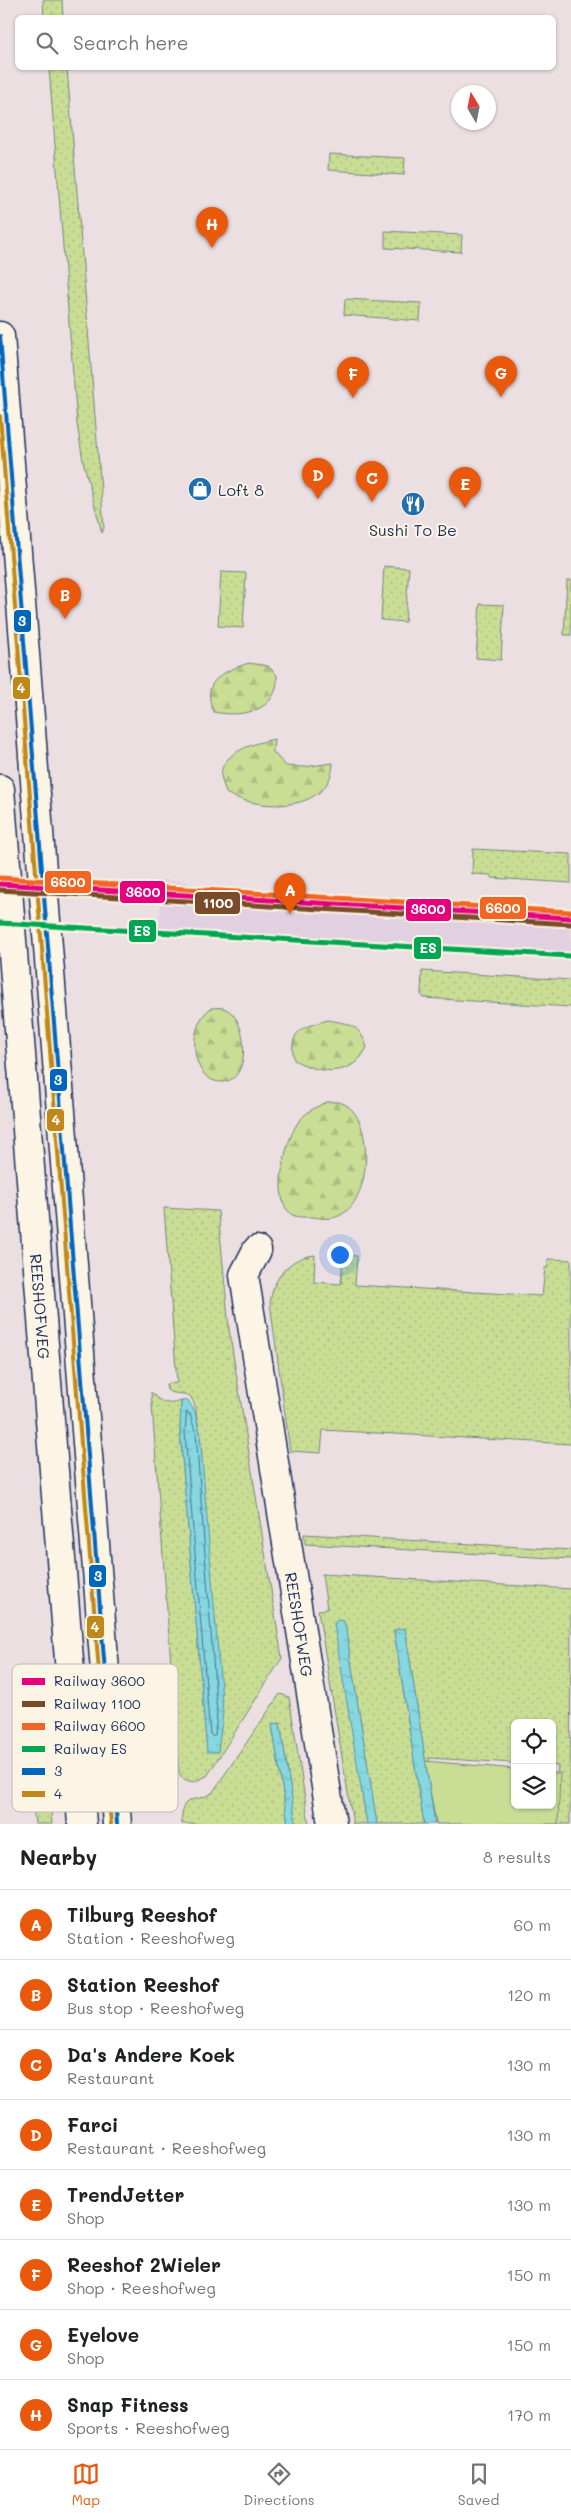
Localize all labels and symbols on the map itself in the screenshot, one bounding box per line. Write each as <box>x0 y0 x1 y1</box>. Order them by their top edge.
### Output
north arrow <box>451 85 496 130</box>
pin: H <box>196 207 228 248</box>
pin: G <box>485 356 517 397</box>
pin: F <box>337 357 369 398</box>
pin: D <box>302 458 334 499</box>
pin: C <box>356 461 388 502</box>
pin: E <box>449 467 481 508</box>
shop icon: Loft 8 <box>187 476 213 502</box>
place label: Loft 8 <box>218 479 264 500</box>
restaurant icon: Sushi To Be <box>400 491 426 517</box>
place label: Sushi To Be <box>369 519 457 540</box>
pin: B <box>49 578 81 619</box>
line badge: 3 <box>13 609 32 633</box>
text: 3 <box>18 611 26 630</box>
line badge: 4 <box>12 676 31 700</box>
text: 4 <box>17 678 26 697</box>
line badge: 6600 <box>44 870 92 894</box>
text: 6600 <box>51 872 85 891</box>
pin: A <box>274 873 306 914</box>
line badge: 3600 <box>119 880 166 904</box>
text: 3600 <box>126 882 160 901</box>
line badge: 1100 <box>194 891 241 915</box>
text: 1100 <box>203 893 233 912</box>
line badge: 6600 <box>479 896 527 920</box>
line badge: 3600 <box>405 898 452 922</box>
text: 6600 <box>486 898 520 917</box>
text: 3600 <box>411 899 445 918</box>
line badge: ES <box>128 919 157 943</box>
text: ES <box>133 921 151 940</box>
line badge: ES <box>413 936 442 960</box>
text: ES <box>419 938 437 957</box>
line badge: 3 <box>49 1068 68 1092</box>
text: 3 <box>54 1070 62 1089</box>
line badge: 4 <box>46 1108 65 1132</box>
text: 4 <box>52 1110 61 1129</box>
your location <box>327 1242 353 1268</box>
street label: REESHOFWEG <box>26 1253 56 1360</box>
line badge: 3 <box>88 1564 107 1588</box>
text: 3 <box>94 1566 102 1585</box>
street label: REESHOFWEG <box>281 1570 319 1678</box>
line badge: 4 <box>86 1615 105 1639</box>
text: 4 <box>91 1617 100 1636</box>
legend <box>12 1664 178 1812</box>
text: Railway 3600 <box>54 1671 145 1690</box>
text: Railway 1100 <box>54 1694 141 1713</box>
text: Railway 6600 <box>54 1716 145 1735</box>
text: Railway ES <box>54 1739 127 1758</box>
text: 3 <box>54 1761 62 1780</box>
text: 4 <box>54 1784 63 1803</box>

